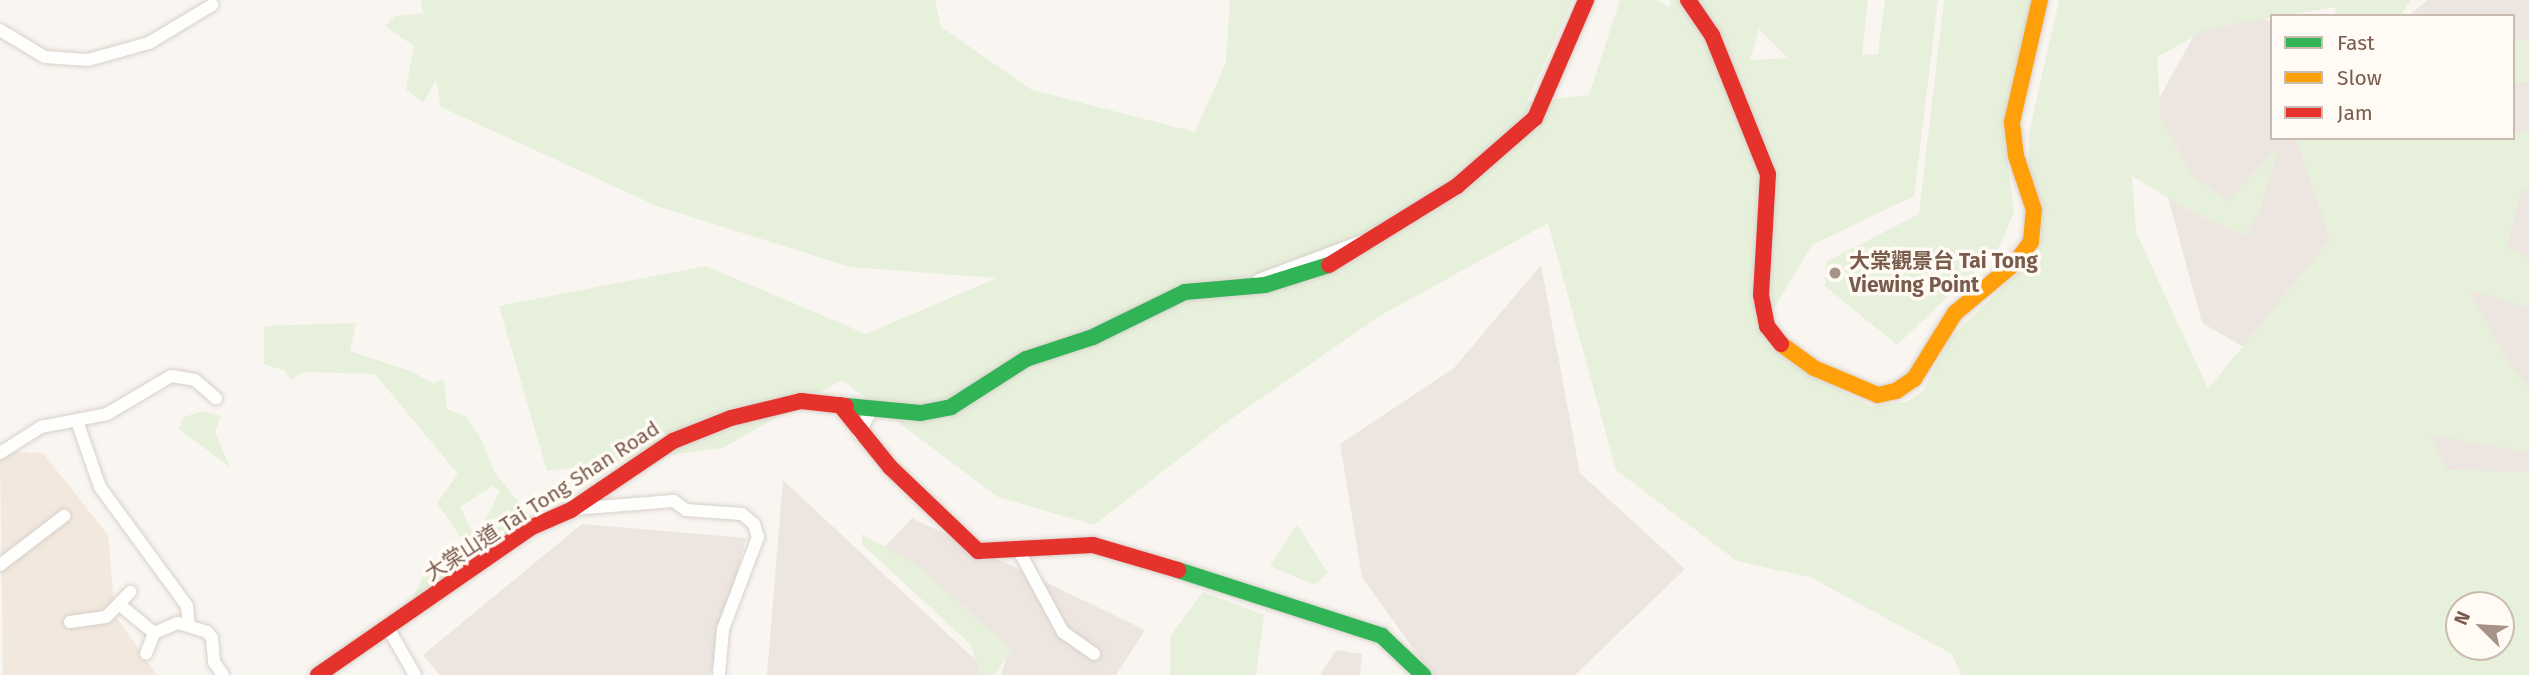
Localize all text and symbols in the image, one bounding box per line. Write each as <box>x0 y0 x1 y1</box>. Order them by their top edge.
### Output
legend <box>2270 14 2515 140</box>
text: Fast <box>2337 30 2375 56</box>
text: Slow <box>2337 65 2382 91</box>
text: Jam <box>2337 100 2373 126</box>
place label: 大棠觀景台 Tai Tong Viewing Point <box>1849 248 2038 298</box>
marker: 大棠觀景台 Tai Tong Viewing Point <box>1827 265 1843 281</box>
street label: 大棠山道 Tai Tong Shan Road <box>420 416 664 586</box>
north arrow <box>2445 591 2515 661</box>
text: N <box>2449 608 2475 629</box>

